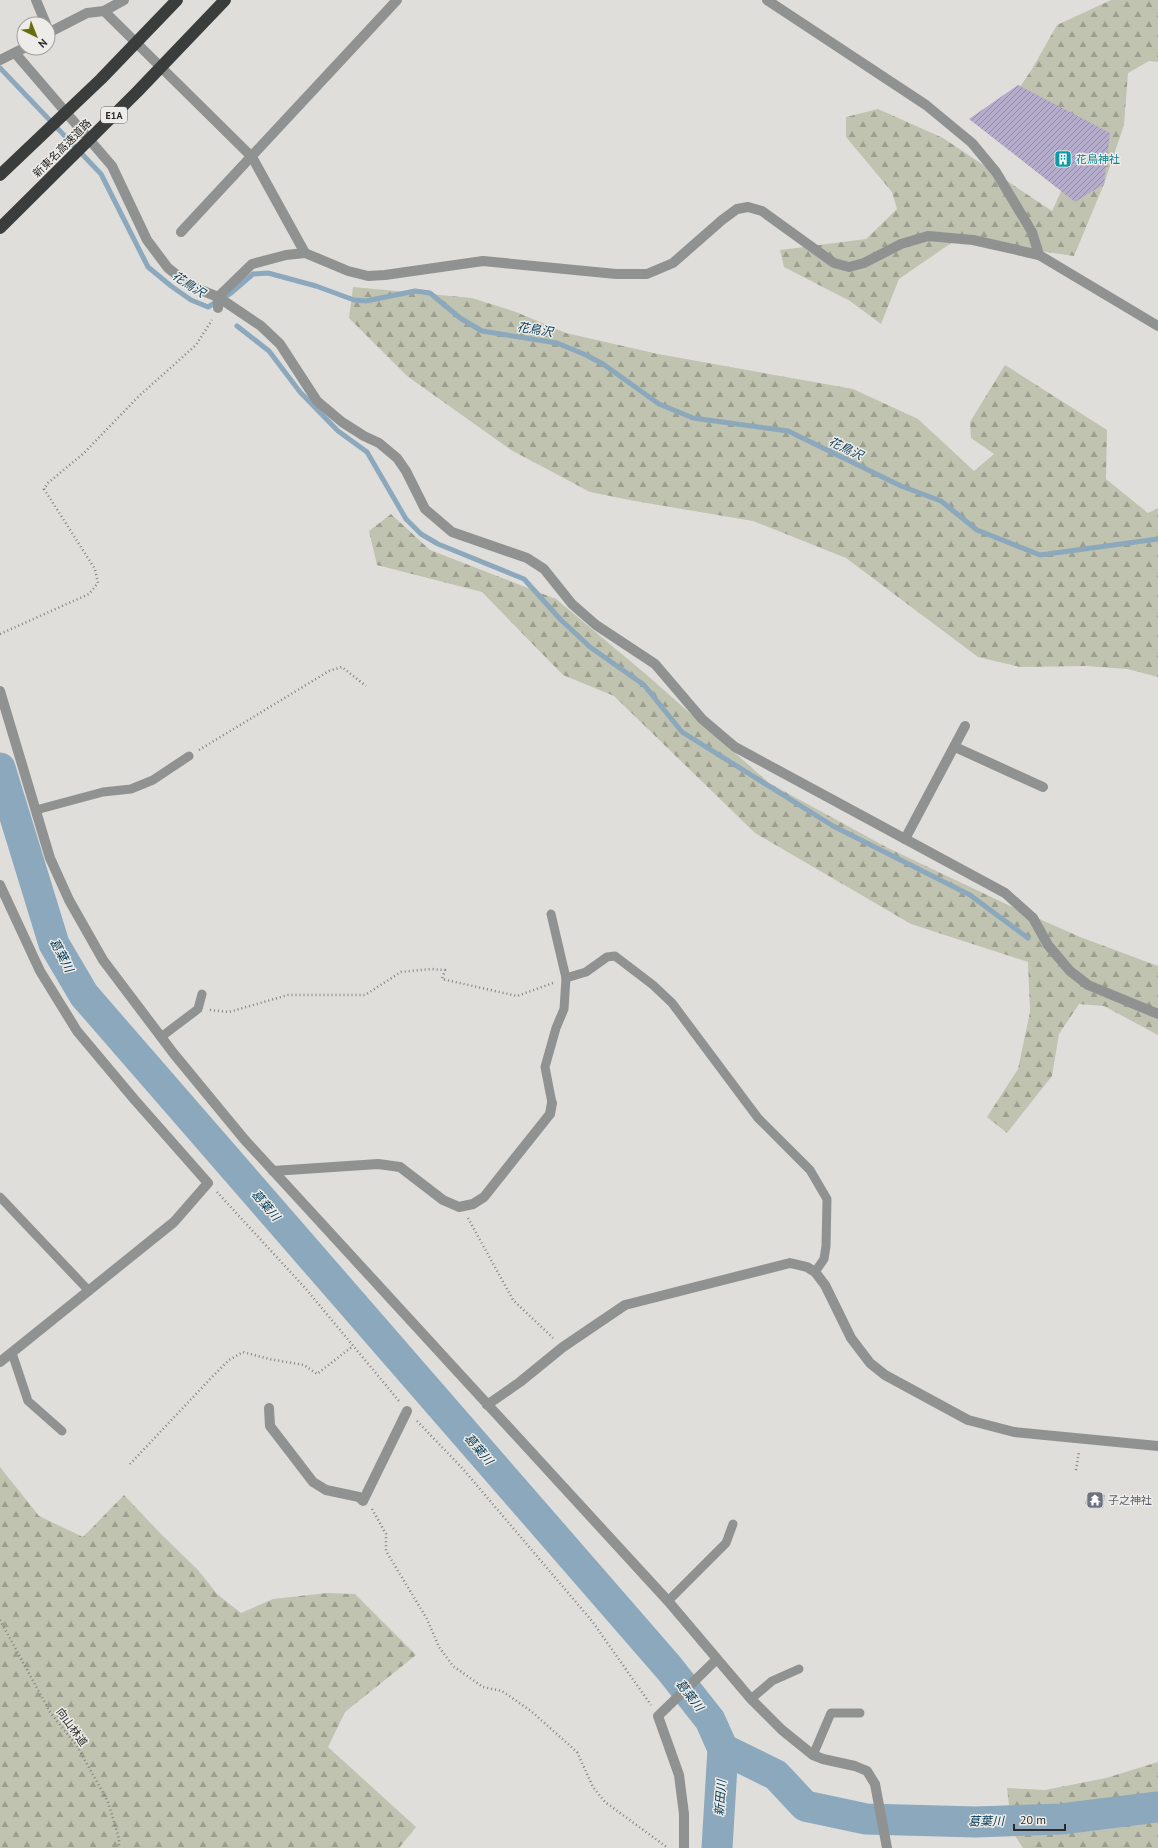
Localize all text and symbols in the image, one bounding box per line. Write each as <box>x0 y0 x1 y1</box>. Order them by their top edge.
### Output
north arrow <box>16 16 56 56</box>
text: N <box>35 36 50 51</box>
road number: E1A <box>101 107 127 123</box>
street label: 新東名高速道路 <box>30 116 94 180</box>
building icon: 花鳥神社 <box>1053 149 1073 169</box>
place label: 花鳥神社 <box>1076 152 1120 166</box>
water label: 花鳥沢 <box>170 268 210 301</box>
water label: 花鳥沢 <box>516 319 556 340</box>
water label: 花鳥沢 <box>827 433 867 464</box>
water label: 葛葉川 <box>47 936 78 976</box>
water label: 葛葉川 <box>249 1186 285 1225</box>
water label: 葛葉川 <box>462 1430 498 1469</box>
temple icon: 子之神社 <box>1085 1490 1105 1510</box>
place label: 子之神社 <box>1108 1493 1152 1507</box>
water label: 葛葉川 <box>673 1676 708 1715</box>
street label: 向山林道 <box>53 1705 91 1749</box>
water label: 新田川 <box>711 1778 729 1816</box>
scale bar <box>1014 1806 1065 1832</box>
text: 20 m <box>1020 1812 1046 1827</box>
water label: 葛葉川 <box>968 1813 1006 1829</box>

